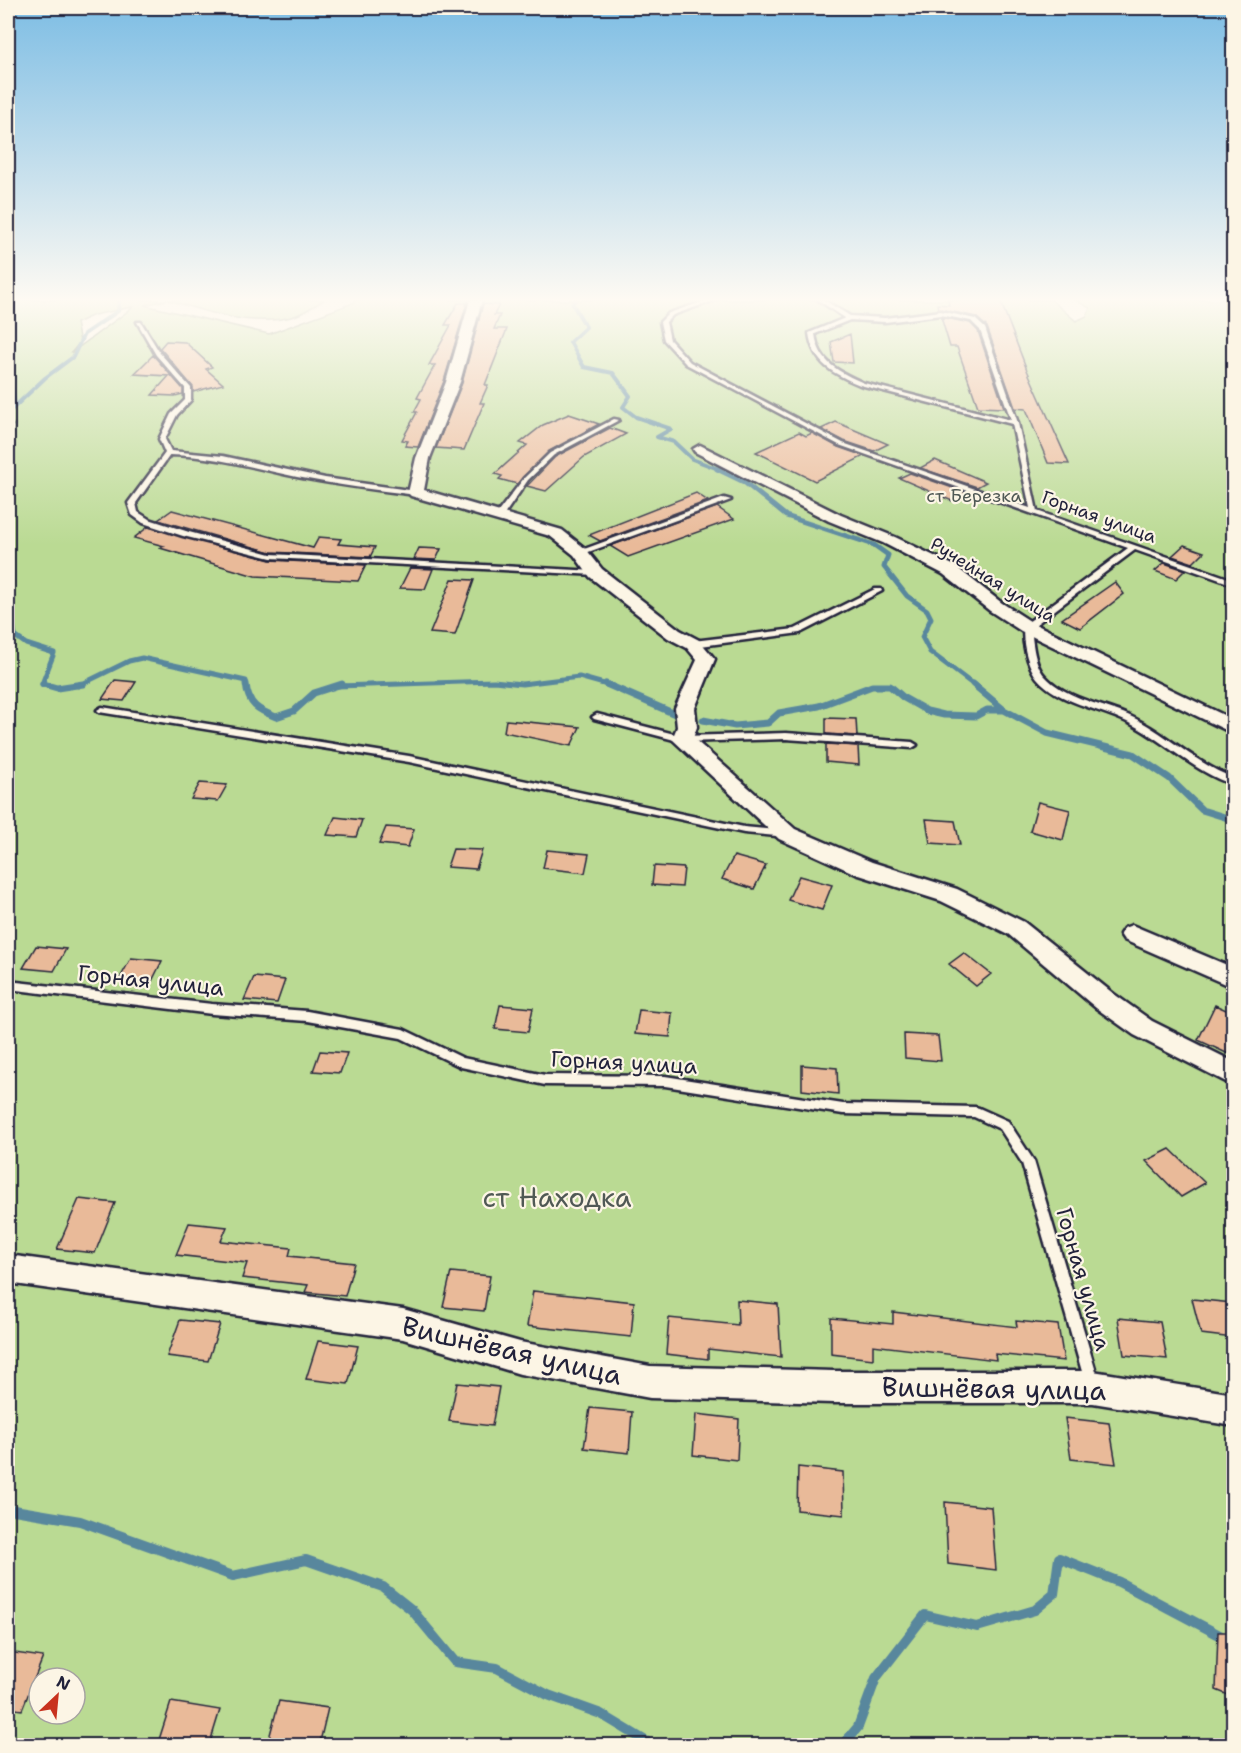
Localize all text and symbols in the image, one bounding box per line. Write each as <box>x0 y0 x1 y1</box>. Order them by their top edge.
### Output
park label: ст Березка <box>926 484 1022 508</box>
street label: Горная улица <box>1038 485 1160 549</box>
street label: Ручейная улица <box>926 532 1060 628</box>
street label: Горная улица <box>76 958 226 1003</box>
street label: Горная улица <box>550 1044 698 1081</box>
park label: ст Находка <box>482 1179 632 1216</box>
street label: Горная улица <box>1049 1205 1118 1354</box>
street label: Вишнёвая улица <box>399 1307 626 1394</box>
street label: Вишнёвая улица <box>881 1368 1107 1409</box>
north arrow <box>27 1666 87 1726</box>
text: N <box>53 1671 74 1695</box>

